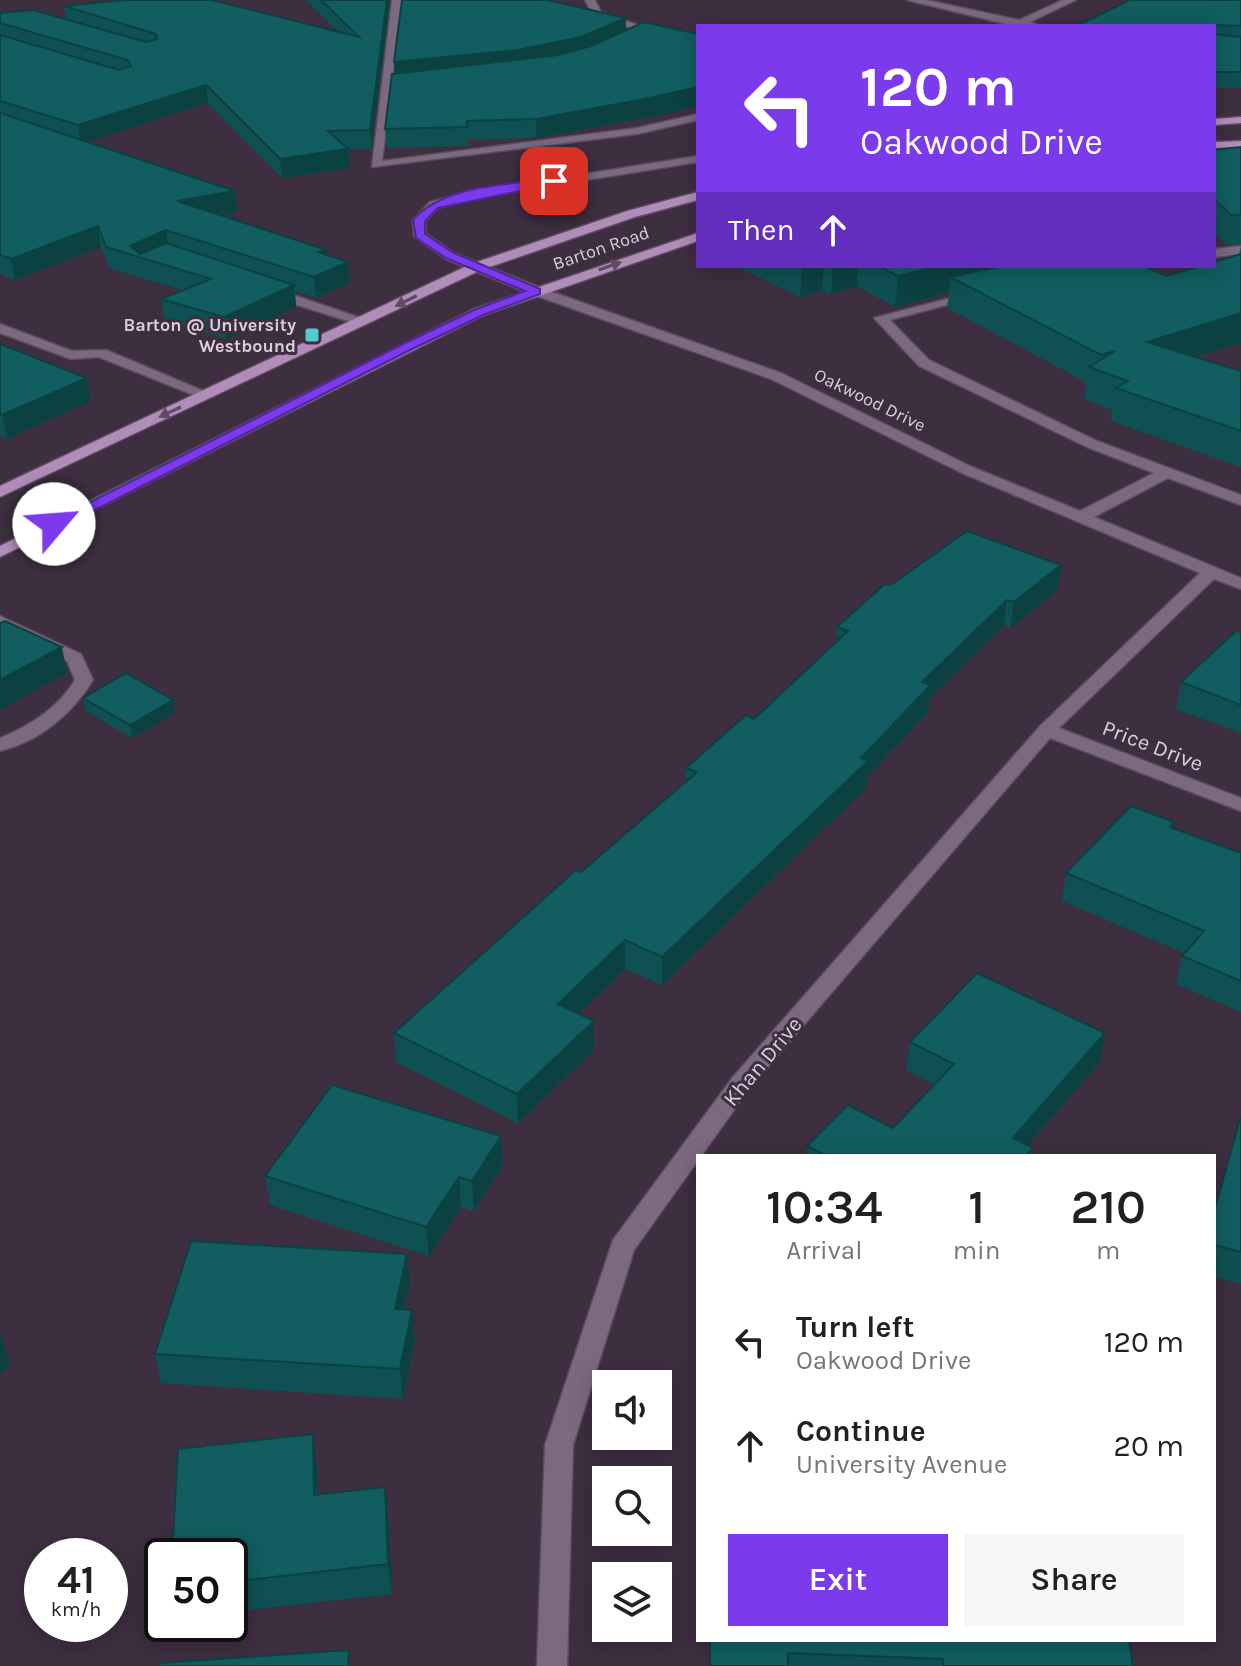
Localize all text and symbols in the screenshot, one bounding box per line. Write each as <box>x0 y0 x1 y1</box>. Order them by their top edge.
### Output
text: 120 m <box>860 54 1017 119</box>
icon: left <box>728 56 832 160</box>
text: Oakwood Drive <box>860 121 1103 163</box>
pin <box>520 147 588 215</box>
icon: arrive <box>532 159 576 203</box>
icon: ahead <box>811 208 855 252</box>
text: Then <box>728 212 795 248</box>
street label: Barton Road <box>550 221 652 275</box>
one-way arrow <box>598 260 622 272</box>
one-way arrow <box>394 294 417 308</box>
place label: Barton @ University Westbound <box>124 314 296 357</box>
marker: Barton @ University Westbound <box>303 326 321 344</box>
street label: Oakwood Drive <box>811 364 929 436</box>
one-way arrow <box>159 405 182 419</box>
position arrow <box>12 482 96 566</box>
street label: Price Drive <box>1099 715 1207 777</box>
street label: Khan Drive <box>718 1012 808 1112</box>
text: 10:34 <box>766 1179 883 1235</box>
text: 1 <box>968 1179 985 1235</box>
text: 210 <box>1071 1179 1146 1235</box>
text: Arrival <box>786 1235 862 1266</box>
text: min <box>953 1235 1000 1266</box>
text: m <box>1096 1235 1120 1266</box>
text: Turn left <box>796 1309 914 1345</box>
icon: left <box>728 1320 772 1364</box>
text: 120 m <box>1104 1324 1184 1360</box>
text: Oakwood Drive <box>796 1345 971 1376</box>
map controls <box>592 1370 672 1642</box>
button: sound <box>592 1370 672 1450</box>
text: Continue <box>796 1413 926 1449</box>
icon: ahead <box>728 1424 772 1468</box>
text: 20 m <box>1114 1428 1184 1464</box>
text: University Avenue <box>796 1449 1007 1480</box>
button: search <box>592 1466 672 1546</box>
button: Exit <box>728 1534 948 1626</box>
button: Share <box>964 1534 1184 1626</box>
speed limit sign: 50 <box>144 1538 248 1642</box>
text: 41 <box>57 1556 95 1603</box>
button: layers <box>592 1562 672 1642</box>
text: km/h <box>51 1598 101 1621</box>

